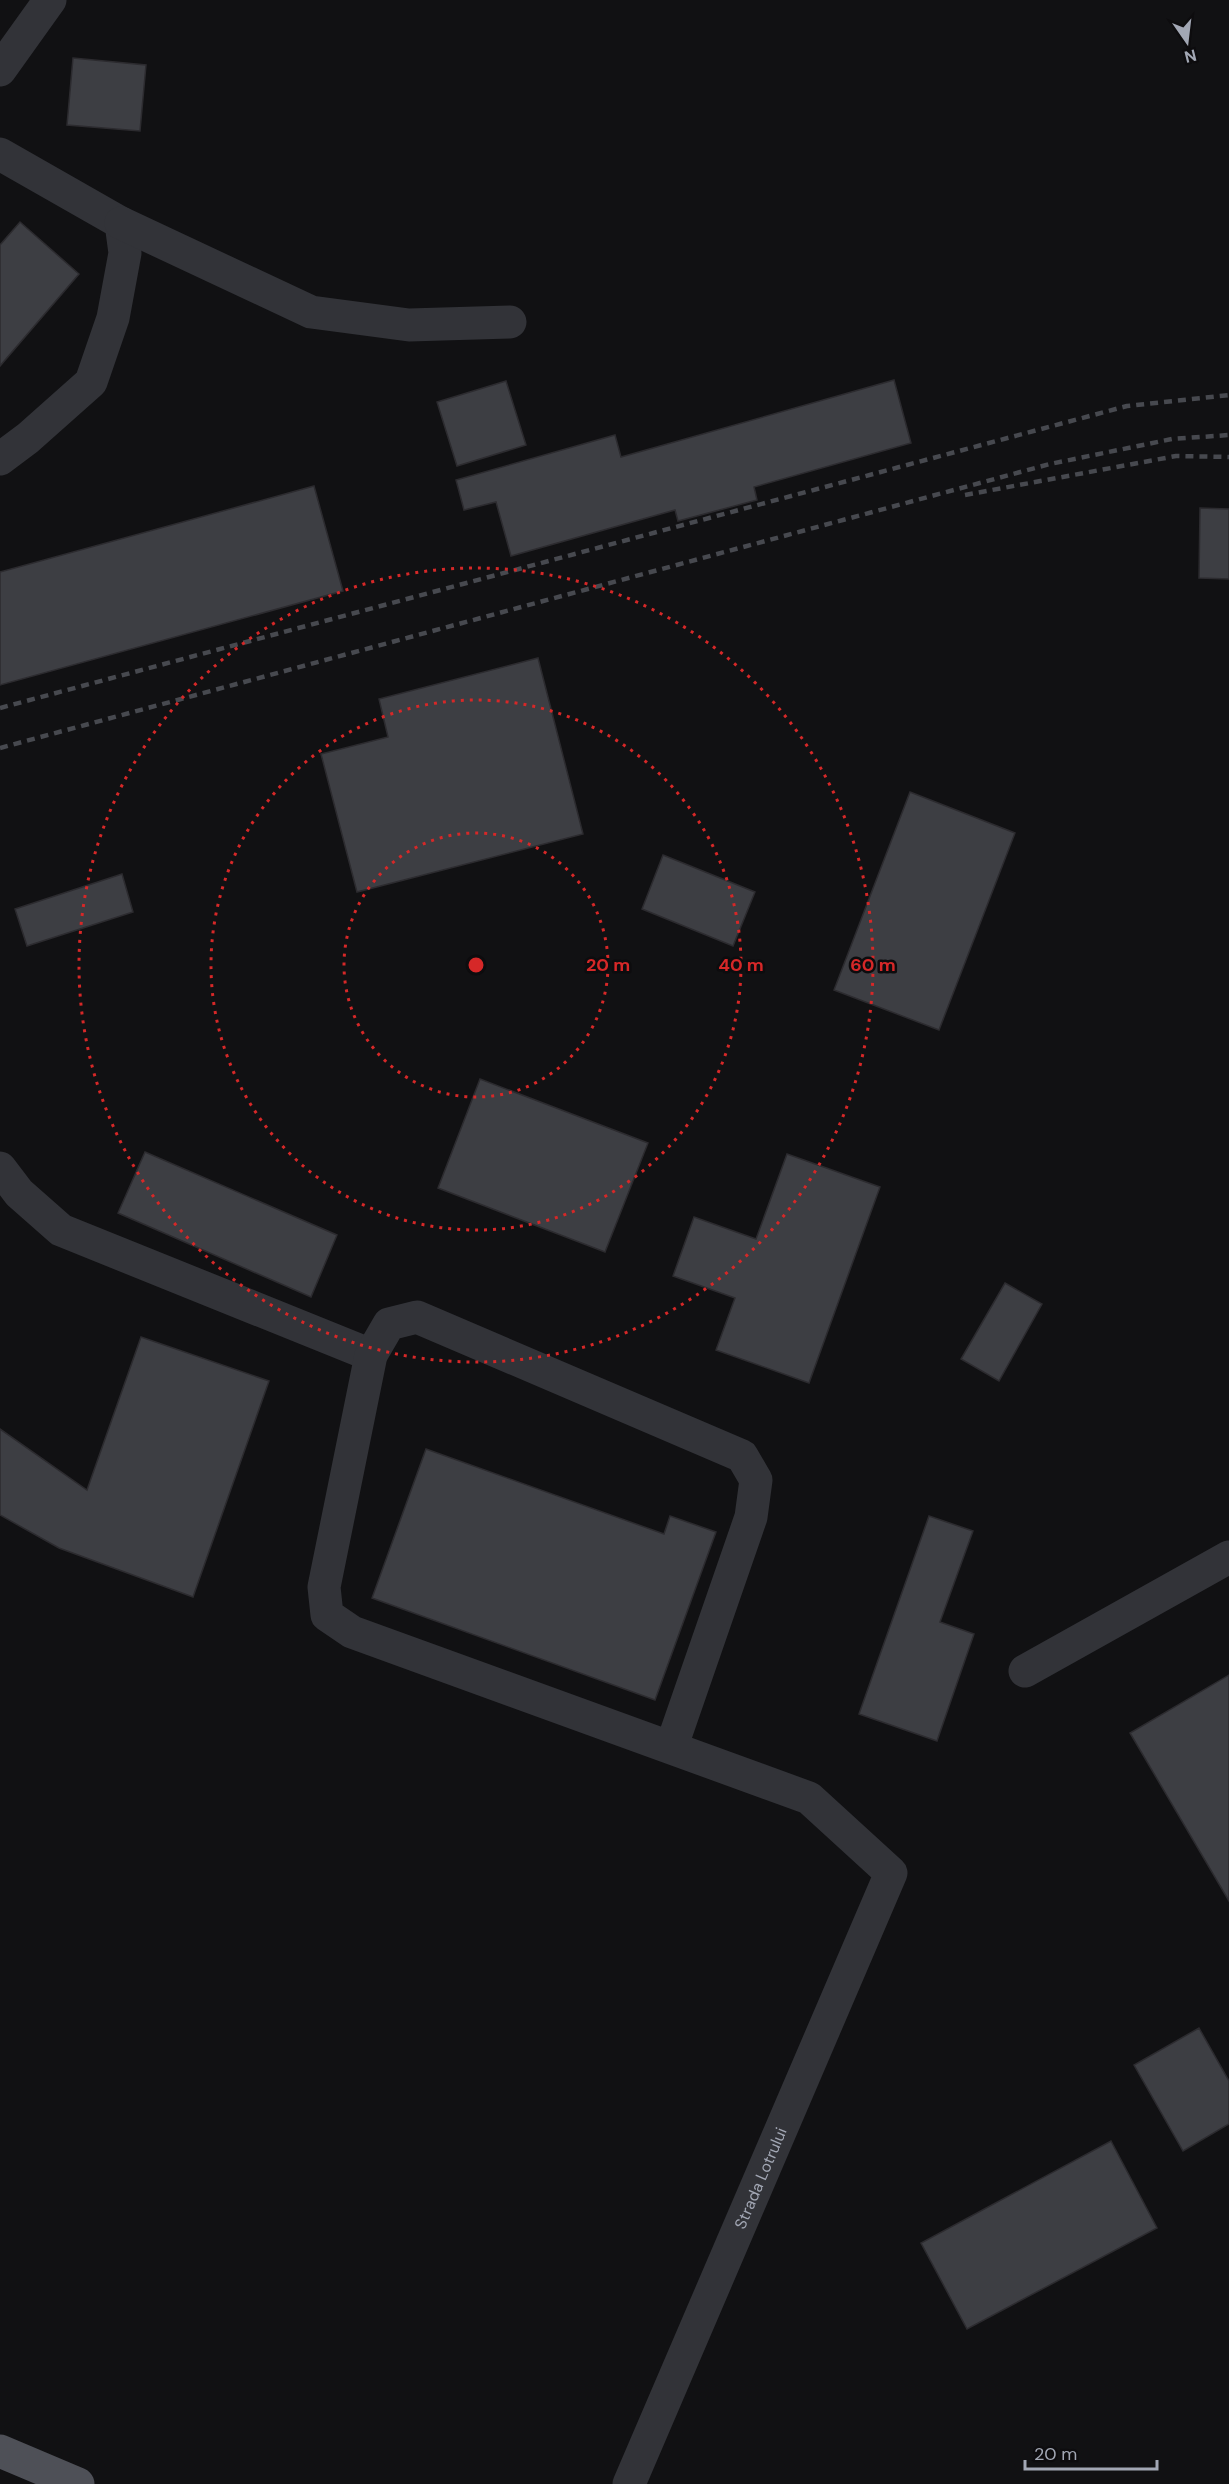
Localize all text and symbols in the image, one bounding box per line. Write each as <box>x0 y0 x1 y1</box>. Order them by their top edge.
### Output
north arrow <box>1157 12 1217 72</box>
text: N <box>1182 44 1199 68</box>
text: 20 m <box>586 953 630 977</box>
text: 40 m <box>718 953 764 977</box>
text: 60 m <box>850 953 896 977</box>
centre of rings <box>466 955 486 975</box>
street label: Strada Lotrului <box>729 2124 791 2232</box>
scale bar <box>1025 2433 1157 2471</box>
text: 20 m <box>1034 2442 1077 2466</box>

